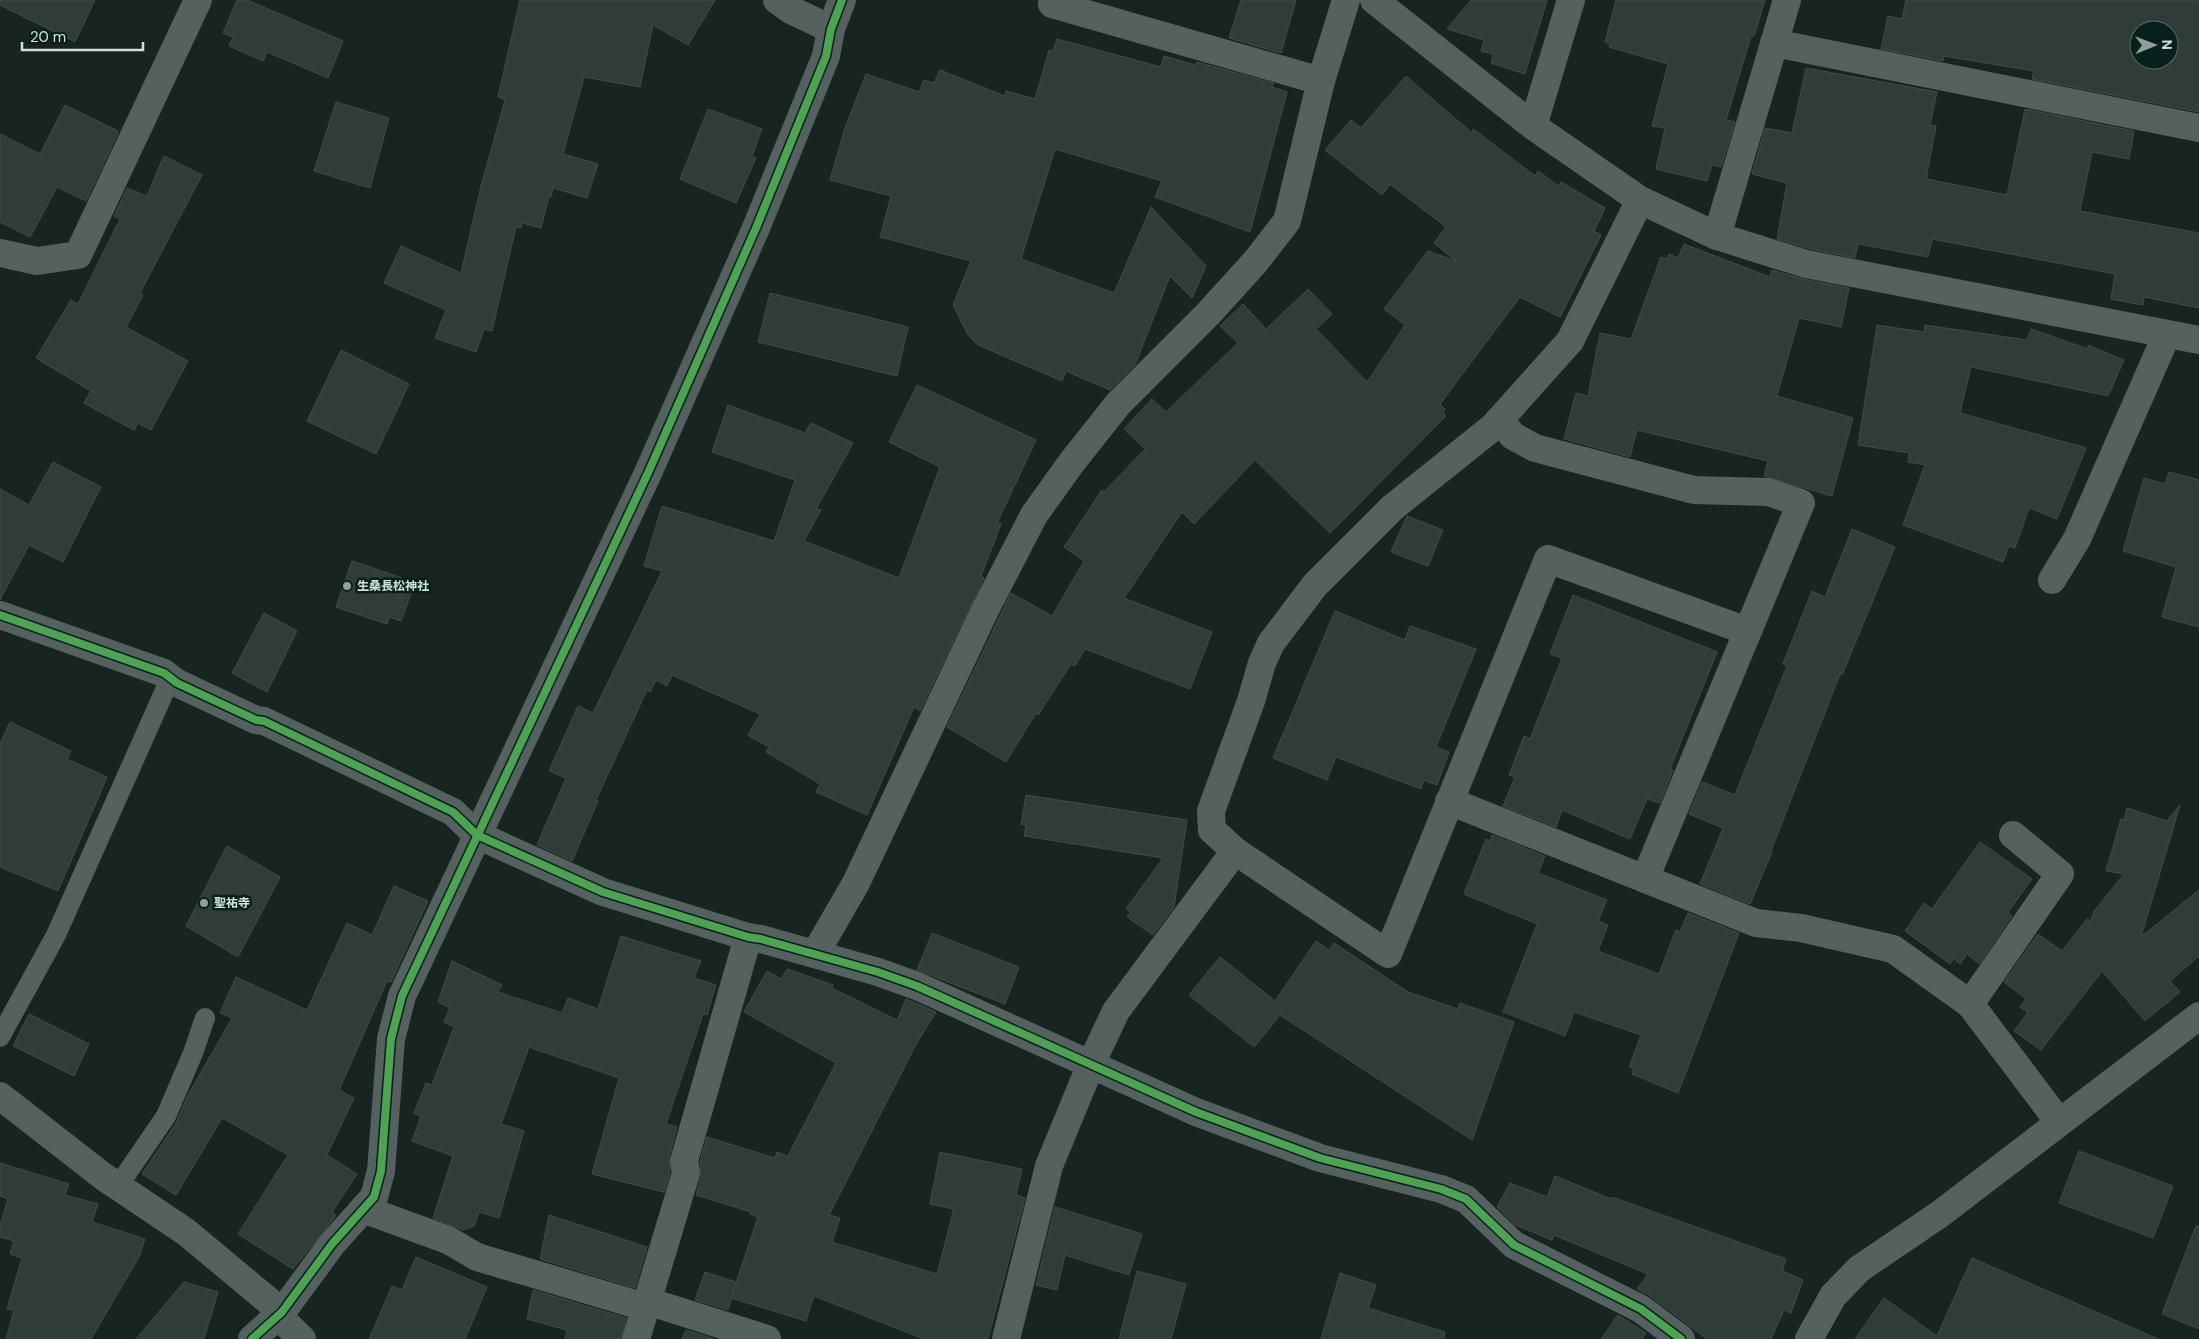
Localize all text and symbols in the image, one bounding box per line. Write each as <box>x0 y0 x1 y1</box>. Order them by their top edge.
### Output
scale bar <box>22 20 144 52</box>
north arrow <box>2129 20 2179 70</box>
text: 20 m <box>30 27 66 47</box>
text: N <box>2158 40 2176 50</box>
place label: 生桑長松神社 <box>357 578 429 594</box>
marker: 生桑長松神社 <box>341 580 353 592</box>
place label: 聖祐寺 <box>214 895 250 911</box>
marker: 聖祐寺 <box>198 897 210 909</box>

